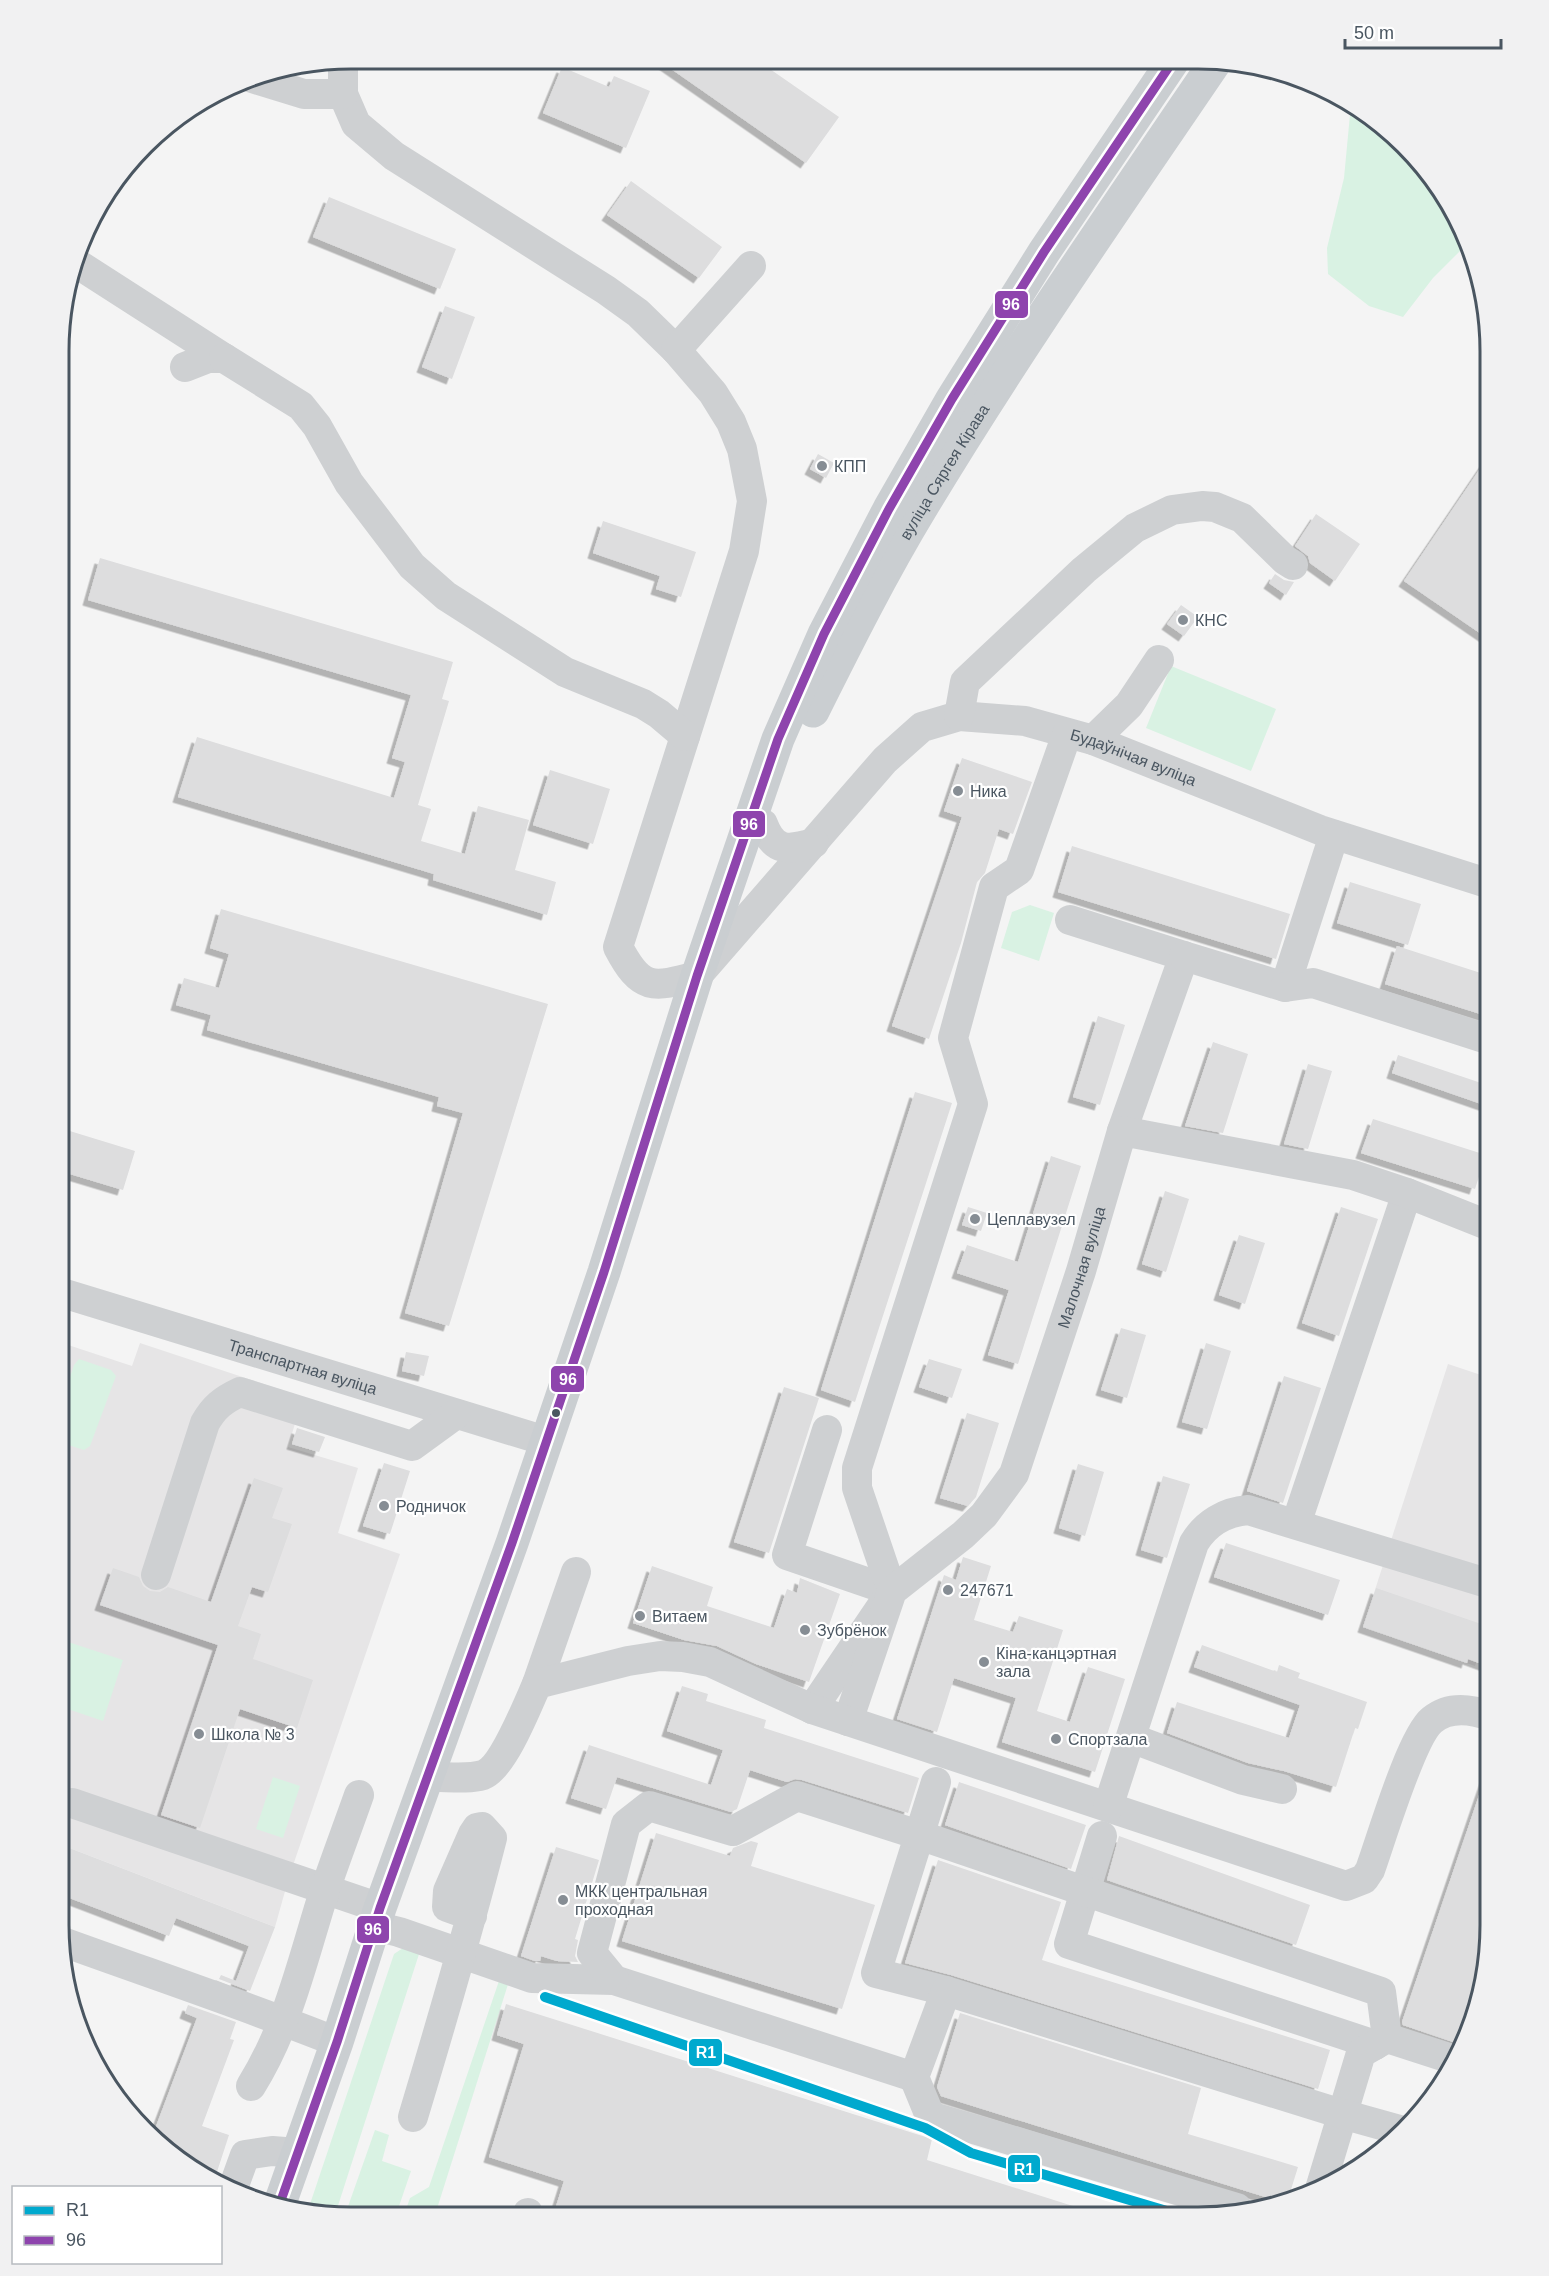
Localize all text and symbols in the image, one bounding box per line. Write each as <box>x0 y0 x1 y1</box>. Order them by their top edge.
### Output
scale bar <box>1345 12 1501 50</box>
text: 50 m <box>1354 23 1394 43</box>
line badge: 96 <box>994 290 1029 319</box>
text: 96 <box>1002 296 1020 313</box>
street label: вуліца Сяргея Кірава <box>896 401 992 542</box>
place label: КПП <box>834 458 866 475</box>
marker: КПП <box>815 459 829 473</box>
place label: КНС <box>1195 612 1227 629</box>
marker: КНС <box>1176 613 1190 627</box>
street label: Будаўнічая вуліца <box>1069 726 1199 789</box>
place label: Ника <box>970 783 1007 800</box>
marker: Ника <box>951 784 965 798</box>
line badge: 96 <box>732 810 766 838</box>
text: 96 <box>740 816 758 833</box>
street label: Малочная вуліца <box>1054 1204 1108 1330</box>
place label: Цеплавузел <box>987 1211 1076 1228</box>
marker: Цеплавузел <box>968 1212 982 1226</box>
street label: Транспартная вуліца <box>226 1336 379 1397</box>
line badge: 96 <box>550 1365 585 1393</box>
text: 96 <box>559 1371 577 1388</box>
unlabelled marker <box>550 1407 562 1419</box>
place label: Родничок <box>396 1498 467 1515</box>
marker: Родничок <box>377 1499 391 1513</box>
place label: 247671 <box>960 1582 1013 1599</box>
marker: 247671 <box>941 1583 955 1597</box>
place label: Витаем <box>652 1608 708 1625</box>
marker: Витаем <box>633 1609 647 1623</box>
place label: Зубрёнок <box>817 1622 888 1639</box>
marker: Зубрёнок <box>798 1623 812 1637</box>
place label: Кіна-канцэртная зала <box>996 1645 1117 1680</box>
marker: Кіна-канцэртная зала <box>977 1655 991 1669</box>
place label: Школа № 3 <box>211 1726 295 1743</box>
marker: Школа № 3 <box>192 1727 206 1741</box>
place label: Спортзала <box>1068 1731 1148 1748</box>
marker: Спортзала <box>1049 1732 1063 1746</box>
place label: МКК центральная проходная <box>575 1883 707 1918</box>
marker: МКК центральная проходная <box>556 1893 570 1907</box>
line badge: 96 <box>356 1915 390 1944</box>
text: 96 <box>364 1921 382 1938</box>
line badge: R1 <box>688 2038 723 2067</box>
text: R1 <box>696 2044 716 2061</box>
line badge: R1 <box>1007 2154 1041 2183</box>
text: R1 <box>1014 2161 1034 2178</box>
legend <box>12 2186 222 2264</box>
text: R1 <box>66 2200 89 2220</box>
text: 96 <box>66 2230 86 2250</box>

